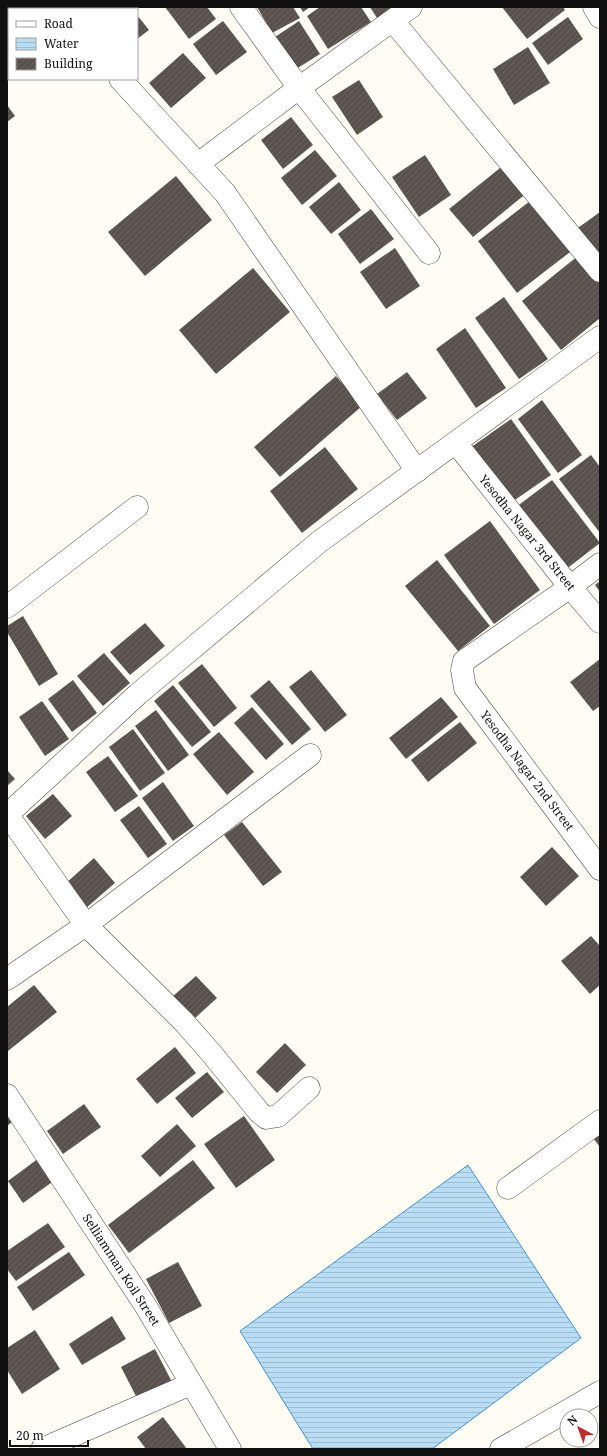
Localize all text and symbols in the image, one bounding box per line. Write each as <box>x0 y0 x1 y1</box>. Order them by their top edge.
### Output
legend <box>8 8 138 80</box>
text: Road <box>44 15 74 32</box>
text: Water <box>44 35 79 52</box>
text: Building <box>44 55 93 72</box>
street label: Yesodha Nagar 3rd Street <box>475 470 579 594</box>
street label: Yesodha Nagar 2nd Street <box>476 706 578 834</box>
street label: Selliamman Koil Street <box>79 1210 164 1329</box>
north arrow <box>559 1408 599 1448</box>
text: N <box>564 1411 581 1429</box>
scale bar <box>10 1422 88 1448</box>
text: 20 m <box>16 1427 44 1444</box>

